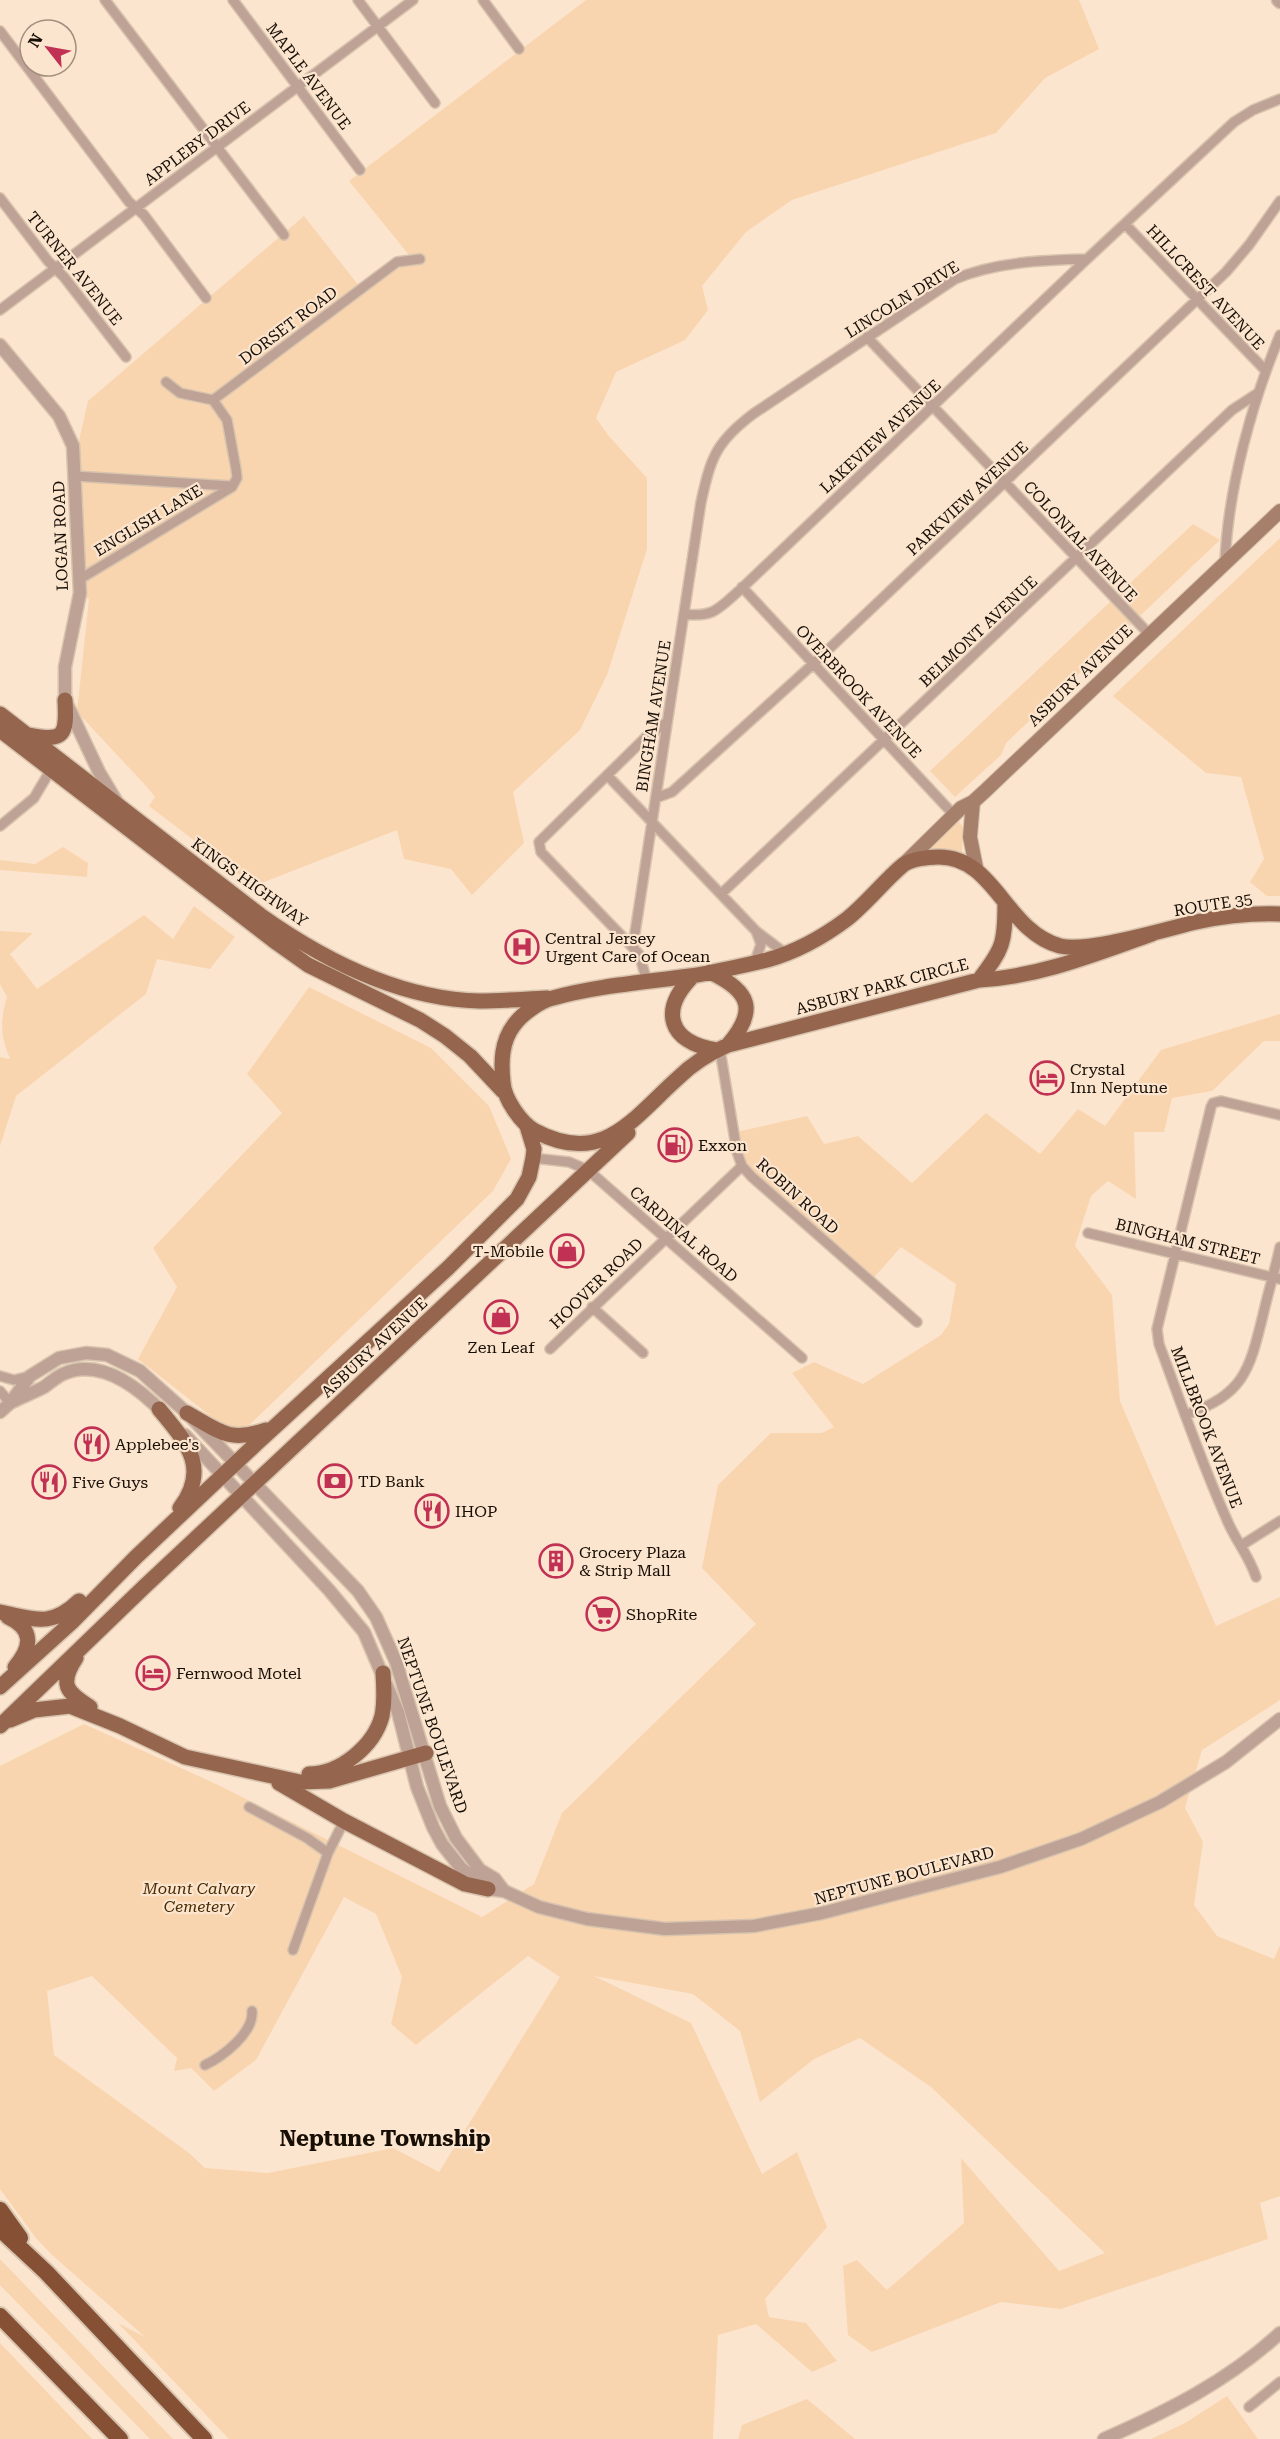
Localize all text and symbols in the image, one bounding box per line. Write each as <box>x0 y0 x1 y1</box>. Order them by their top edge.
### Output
north arrow <box>18 18 78 78</box>
street label: MAPLE AVENUE <box>262 19 355 133</box>
text: N <box>24 30 47 51</box>
street label: APPLEBY DRIVE <box>140 97 254 189</box>
street label: TURNER AVENUE <box>23 208 126 329</box>
street label: HILLCREST AVENUE <box>1143 221 1269 354</box>
street label: LINCOLN DRIVE <box>842 257 963 342</box>
street label: DORSET ROAD <box>235 282 341 368</box>
street label: LAKEVIEW AVENUE <box>816 375 945 497</box>
street label: PARKVIEW AVENUE <box>903 437 1032 559</box>
street label: COLONIAL AVENUE <box>1020 477 1142 606</box>
street label: LOGAN ROAD <box>49 481 72 591</box>
street label: ENGLISH LANE <box>91 481 206 560</box>
street label: BELMONT AVENUE <box>916 572 1041 691</box>
street label: OVERBROOK AVENUE <box>792 621 925 762</box>
street label: ASBURY AVENUE <box>1024 621 1137 730</box>
street label: BINGHAM AVENUE <box>632 639 675 793</box>
street label: KINGS HIGHWAY <box>188 834 311 931</box>
street label: ROUTE 35 <box>1172 889 1254 920</box>
hospital icon: Central Jersey Urgent Care of Ocean <box>504 929 540 965</box>
place label: Central Jersey Urgent Care of Ocean <box>545 929 710 966</box>
street label: ASBURY PARK CIRCLE <box>794 954 971 1019</box>
hotel icon: Crystal Inn Neptune <box>1029 1060 1065 1096</box>
place label: Crystal Inn Neptune <box>1070 1060 1168 1097</box>
fuel station icon: Exxon <box>657 1127 693 1163</box>
place label: Exxon <box>698 1136 747 1155</box>
street label: ROBIN ROAD <box>753 1154 843 1238</box>
street label: CARDINAL ROAD <box>626 1182 742 1286</box>
street label: BINGHAM STREET <box>1114 1214 1262 1269</box>
shop icon: T-Mobile <box>549 1233 585 1269</box>
street label: HOOVER ROAD <box>546 1234 647 1333</box>
place label: T-Mobile <box>473 1242 544 1261</box>
street label: ASBURY AVENUE <box>317 1293 431 1401</box>
shop icon: Zen Leaf <box>483 1299 519 1335</box>
place label: Zen Leaf <box>468 1338 535 1357</box>
street label: MILLBROOK AVENUE <box>1167 1344 1246 1511</box>
restaurant icon: Applebee's <box>74 1426 110 1462</box>
place label: Applebee's <box>115 1435 199 1454</box>
bank icon: TD Bank <box>317 1463 353 1499</box>
restaurant icon: Five Guys <box>31 1464 67 1500</box>
place label: TD Bank <box>358 1472 425 1491</box>
place label: Five Guys <box>72 1473 149 1492</box>
restaurant icon: IHOP <box>414 1493 450 1529</box>
place label: IHOP <box>455 1502 497 1521</box>
building icon: Grocery Plaza & Strip Mall <box>538 1543 574 1579</box>
place label: Grocery Plaza & Strip Mall <box>579 1543 686 1580</box>
supermarket icon: ShopRite <box>585 1596 621 1632</box>
place label: ShopRite <box>626 1605 698 1624</box>
street label: NEPTUNE BOULEVARD <box>393 1634 472 1816</box>
hotel icon: Fernwood Motel <box>135 1655 171 1691</box>
place label: Fernwood Motel <box>176 1664 302 1683</box>
street label: NEPTUNE BOULEVARD <box>812 1842 996 1909</box>
park label: Mount Calvary Cemetery <box>142 1879 256 1916</box>
district label: Neptune Township <box>279 2126 491 2151</box>

